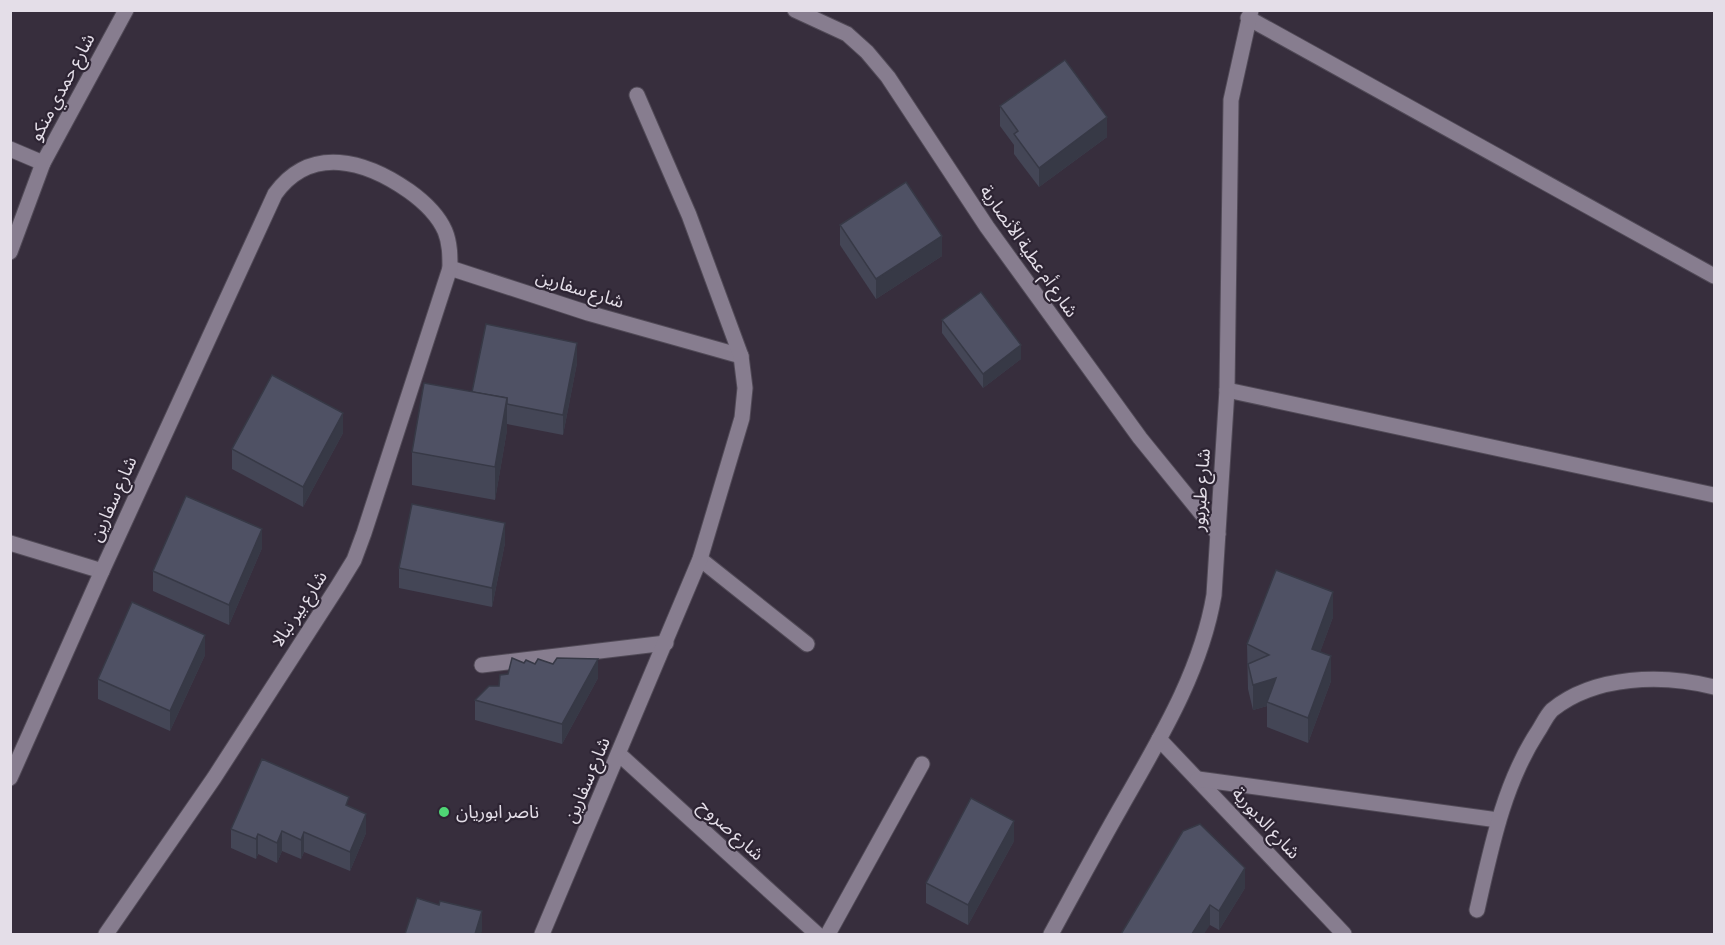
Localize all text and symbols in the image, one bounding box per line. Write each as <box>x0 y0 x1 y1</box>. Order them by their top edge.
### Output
street label: شارع حمدي منكو <box>27 31 102 146</box>
street label: شارع أم عطية الأنصارية <box>973 180 1083 323</box>
street label: شارع سفارين <box>532 268 626 316</box>
street label: شارع طبربور <box>1190 448 1218 533</box>
street label: شارع سفارين <box>87 454 144 546</box>
street label: شارع بير نبالا <box>269 568 334 653</box>
street label: شارع سفارين <box>562 735 618 827</box>
street label: شارع الدبورية <box>1225 785 1303 866</box>
street label: شارع صروح <box>692 797 766 867</box>
place label: ناصر ابوريان <box>456 804 539 823</box>
marker: ناصر ابوريان <box>437 805 451 819</box>

